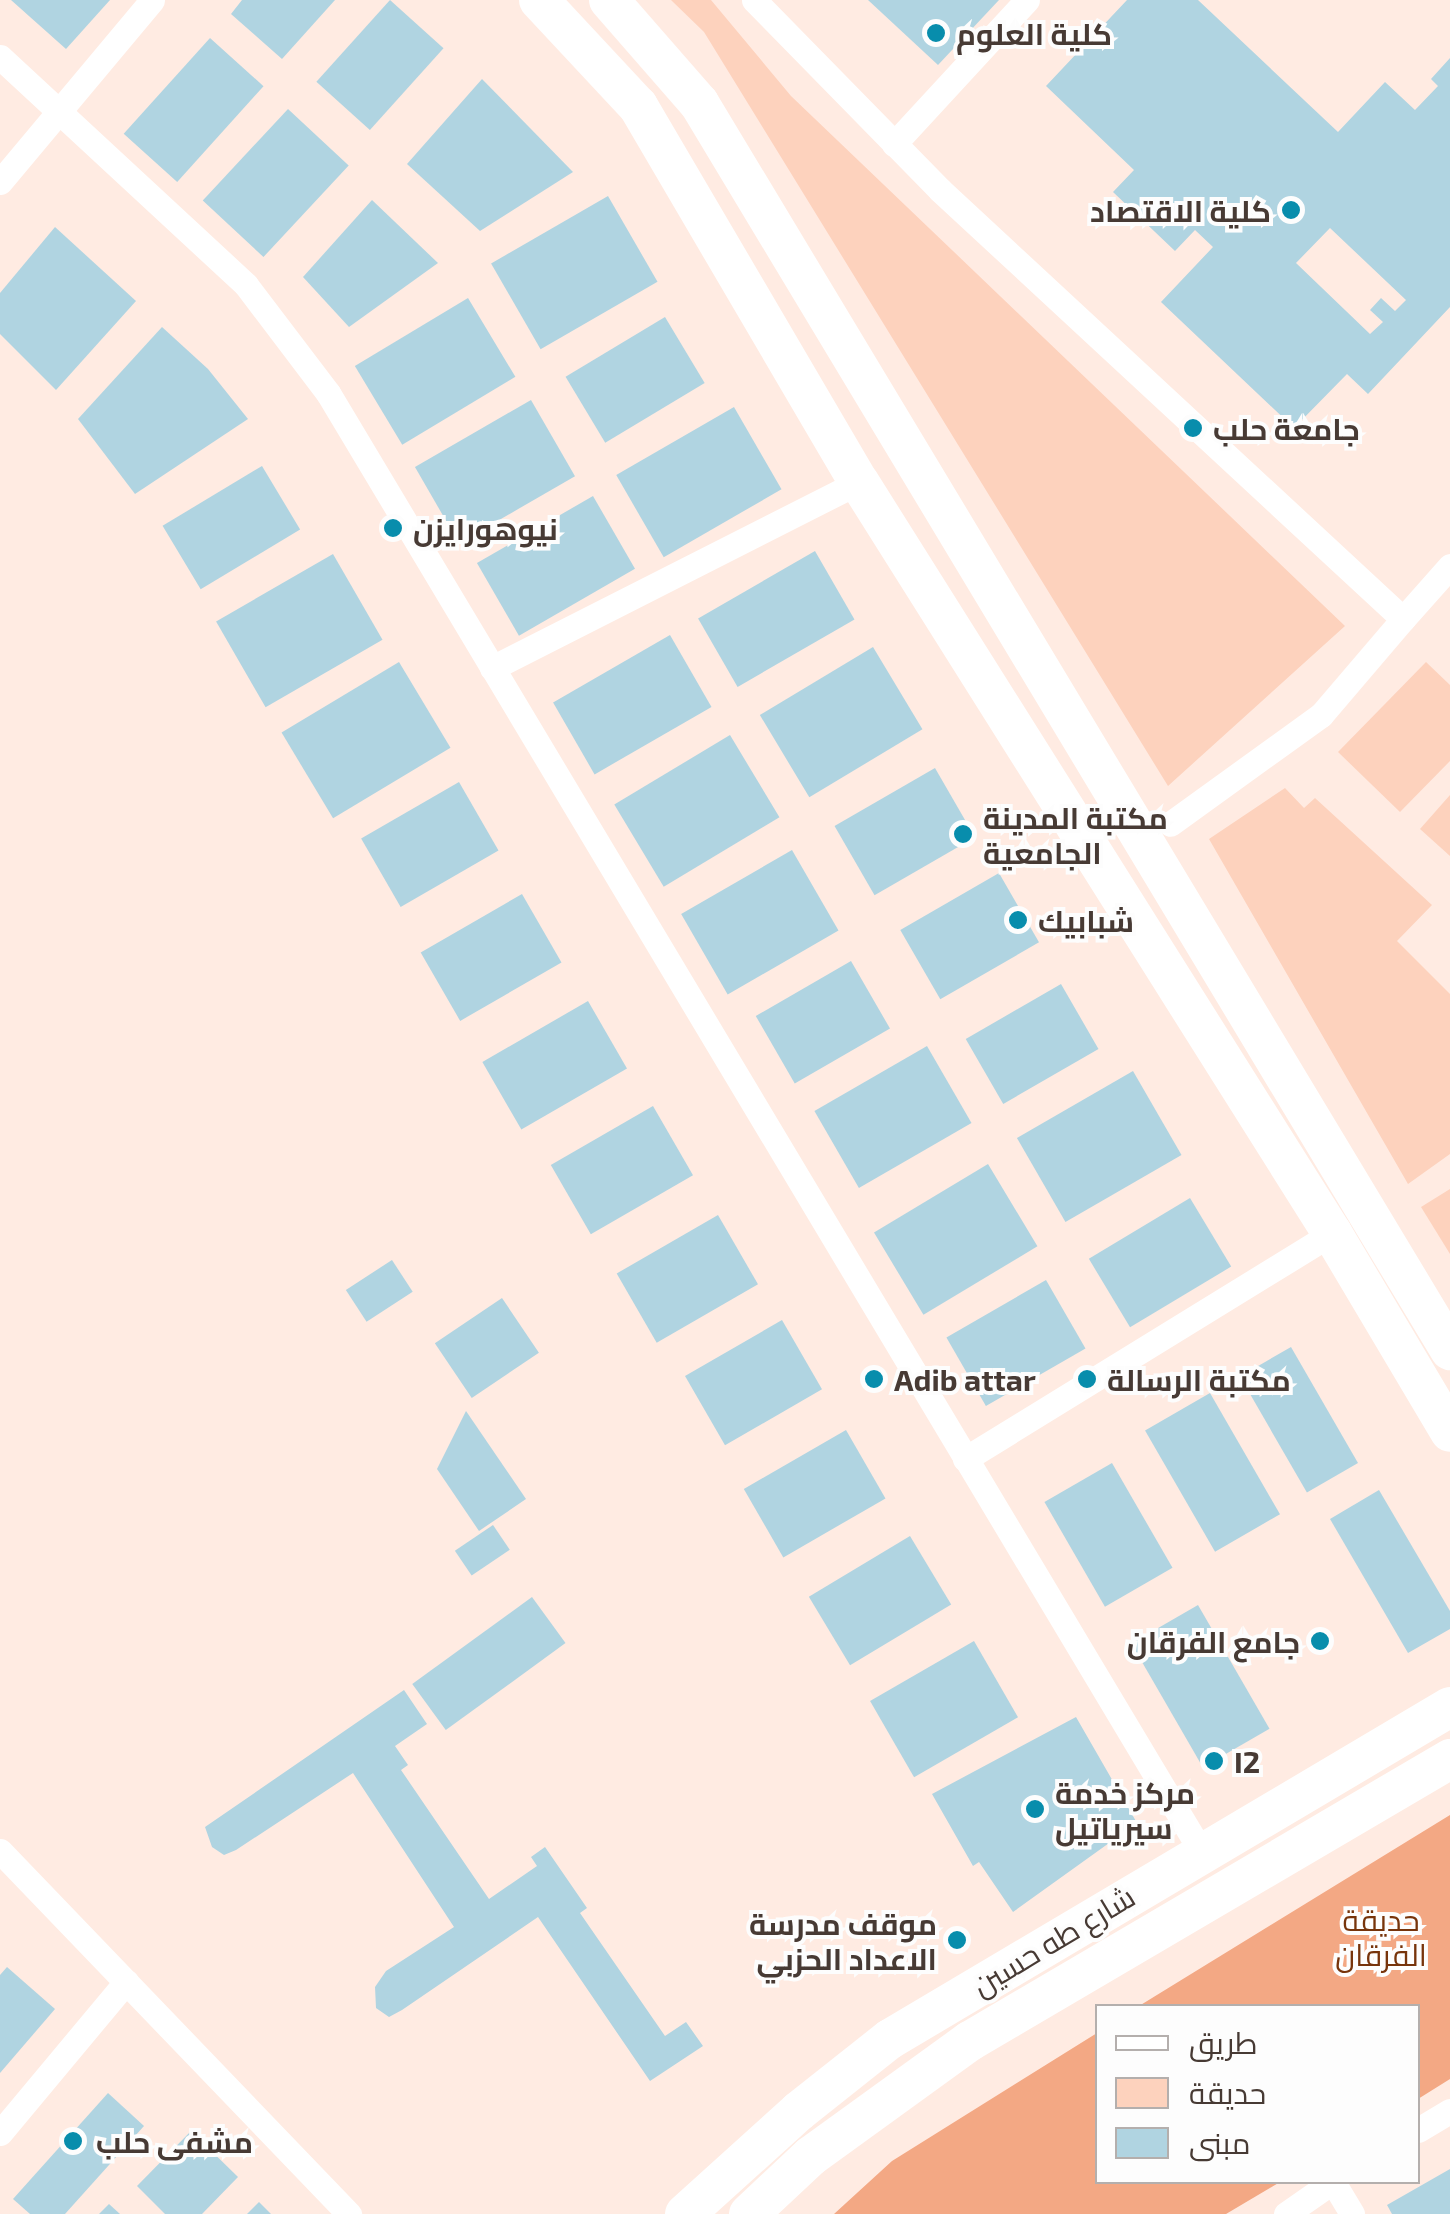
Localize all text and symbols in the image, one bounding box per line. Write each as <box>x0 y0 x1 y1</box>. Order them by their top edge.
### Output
place label: كلية العلوم <box>956 15 1112 51</box>
marker: كلية العلوم <box>925 22 947 44</box>
place label: كلية الاقتصاد <box>1090 192 1271 228</box>
marker: كلية الاقتصاد <box>1280 199 1302 221</box>
place label: جامعة حلب <box>1213 410 1360 446</box>
marker: جامعة حلب <box>1182 417 1204 439</box>
place label: نيوهورايزن <box>413 510 558 546</box>
marker: نيوهورايزن <box>382 517 404 539</box>
place label: مكتبة المدينة الجامعية <box>983 799 1168 870</box>
marker: مكتبة المدينة الجامعية <box>952 823 974 845</box>
place label: شبابيك <box>1038 902 1134 938</box>
marker: شبابيك <box>1007 909 1029 931</box>
place label: Adib attar <box>894 1361 1036 1397</box>
place label: مكتبة الرسالة <box>1107 1361 1291 1397</box>
marker: Adib attar <box>863 1368 885 1390</box>
marker: مكتبة الرسالة <box>1076 1368 1098 1390</box>
place label: جامع الفرقان <box>1127 1623 1300 1659</box>
marker: جامع الفرقان <box>1309 1630 1331 1652</box>
place label: I2 <box>1234 1743 1260 1779</box>
marker: I2 <box>1203 1750 1225 1772</box>
place label: مركز خدمة سيرياتيل <box>1055 1774 1195 1844</box>
marker: مركز خدمة سيرياتيل <box>1024 1798 1046 1820</box>
street label: شارع طه حسين <box>965 1877 1141 2003</box>
park label: حديقة الفرقان <box>1335 1901 1427 1972</box>
place label: موقف مدرسة الاعداد الحزبي <box>749 1905 937 1976</box>
marker: موقف مدرسة الاعداد الحزبي <box>946 1929 968 1951</box>
legend <box>1095 2004 1420 2184</box>
text: طريق <box>1189 2024 1258 2060</box>
text: حديقة <box>1189 2074 1266 2110</box>
place label: مشفى حلب <box>96 2123 253 2159</box>
text: مبنى <box>1189 2124 1250 2160</box>
marker: مشفى حلب <box>60 2128 86 2154</box>

